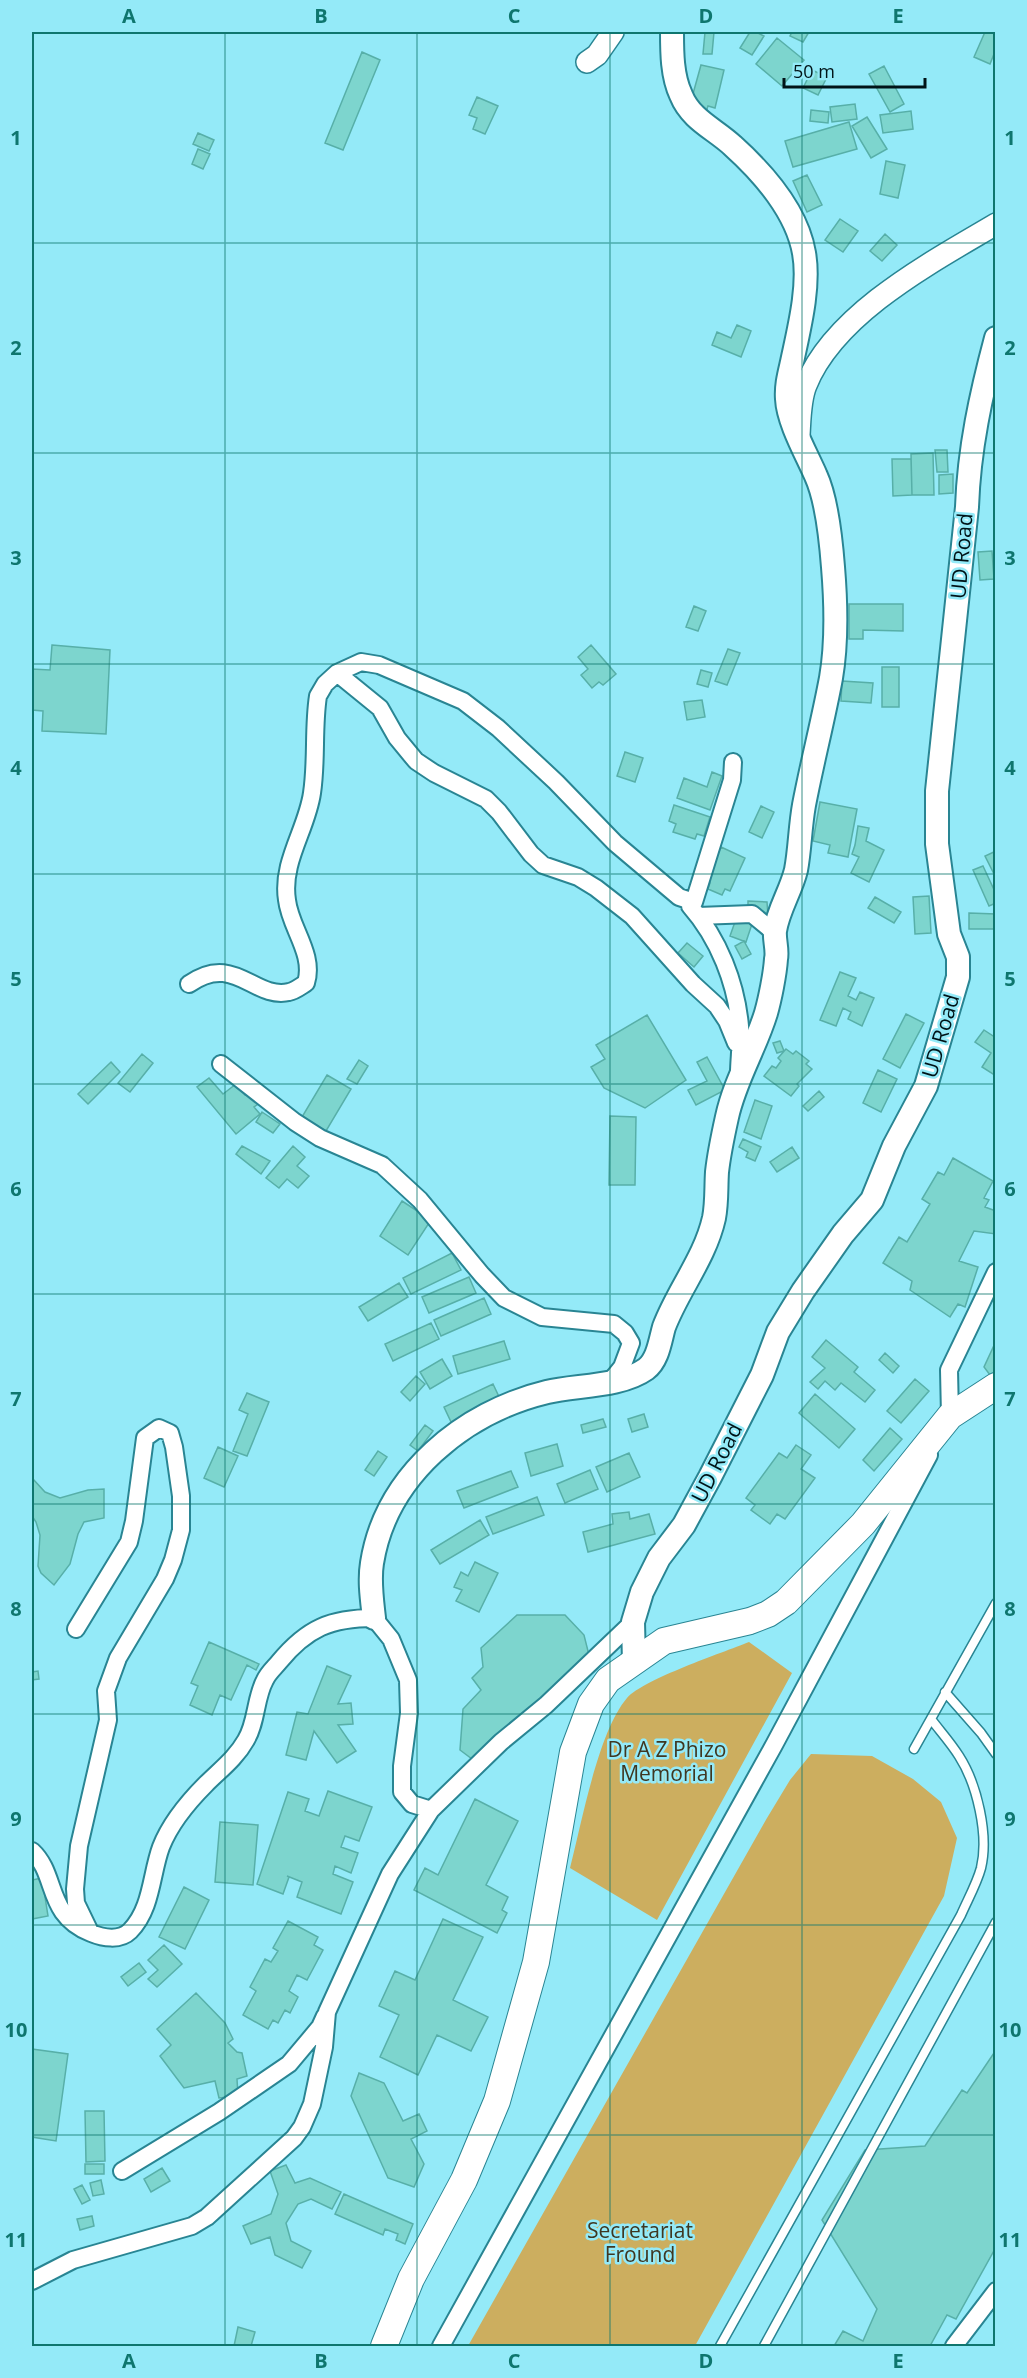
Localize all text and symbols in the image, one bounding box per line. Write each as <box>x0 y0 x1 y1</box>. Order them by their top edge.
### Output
text: A <box>122 2 136 29</box>
text: B <box>314 2 328 29</box>
text: C <box>508 2 521 29</box>
text: D <box>699 2 713 29</box>
text: E <box>892 2 904 29</box>
scale bar <box>784 51 925 89</box>
text: 50 m <box>793 59 835 83</box>
text: 1 <box>10 124 22 151</box>
text: 1 <box>1004 124 1016 151</box>
text: 2 <box>10 334 22 361</box>
text: 2 <box>1004 334 1016 361</box>
street label: UD Road <box>943 512 979 600</box>
text: 3 <box>10 544 22 571</box>
text: 3 <box>1004 544 1016 571</box>
text: 4 <box>10 754 22 781</box>
text: 4 <box>1004 754 1016 781</box>
text: 5 <box>10 965 22 992</box>
text: 5 <box>1004 965 1016 992</box>
street label: UD Road <box>915 990 965 1081</box>
text: 6 <box>10 1175 22 1202</box>
text: 6 <box>1004 1175 1016 1202</box>
text: 7 <box>10 1385 22 1412</box>
text: 7 <box>1004 1385 1016 1412</box>
street label: UD Road <box>684 1418 748 1507</box>
text: 8 <box>10 1595 22 1622</box>
text: 8 <box>1004 1595 1016 1622</box>
park label: Dr A Z Phizo Memorial <box>608 1735 726 1787</box>
text: 9 <box>10 1805 22 1832</box>
text: 9 <box>1004 1805 1016 1832</box>
text: 10 <box>5 2016 27 2043</box>
text: 10 <box>999 2016 1021 2043</box>
park label: Secretariat Fround <box>587 2216 693 2268</box>
text: 11 <box>5 2226 27 2253</box>
text: 11 <box>999 2226 1021 2253</box>
text: A <box>122 2347 136 2374</box>
text: B <box>314 2347 328 2374</box>
text: C <box>508 2347 521 2374</box>
text: D <box>699 2347 713 2374</box>
text: E <box>892 2347 904 2374</box>

